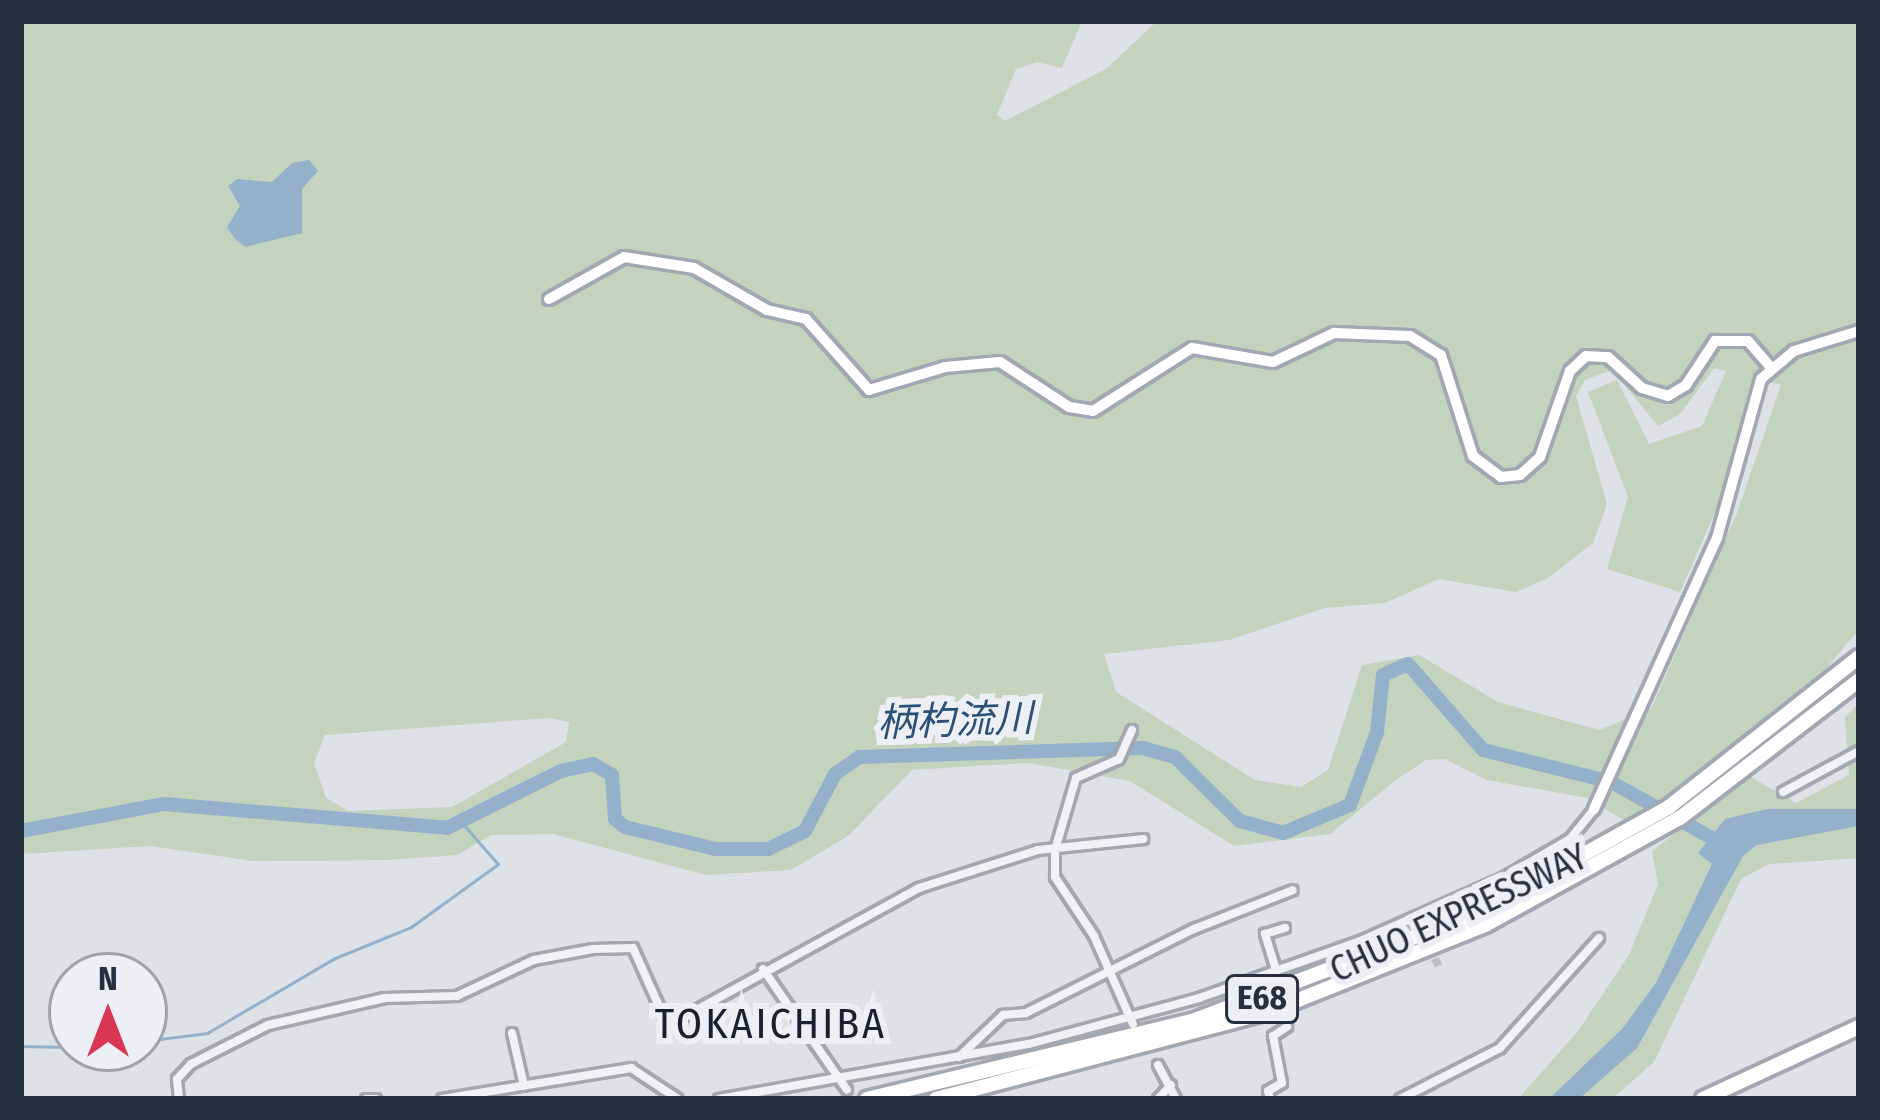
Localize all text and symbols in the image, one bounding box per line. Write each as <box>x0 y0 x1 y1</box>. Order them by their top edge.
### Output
water label: 柄杓流川 <box>876 695 1034 747</box>
street label: CHUO EXPRESSWAY <box>1324 836 1594 992</box>
north arrow <box>48 952 168 1072</box>
text: N <box>98 959 118 999</box>
road number: E68 <box>1223 972 1301 1026</box>
district label: TOKAICHIBA <box>655 999 887 1049</box>

